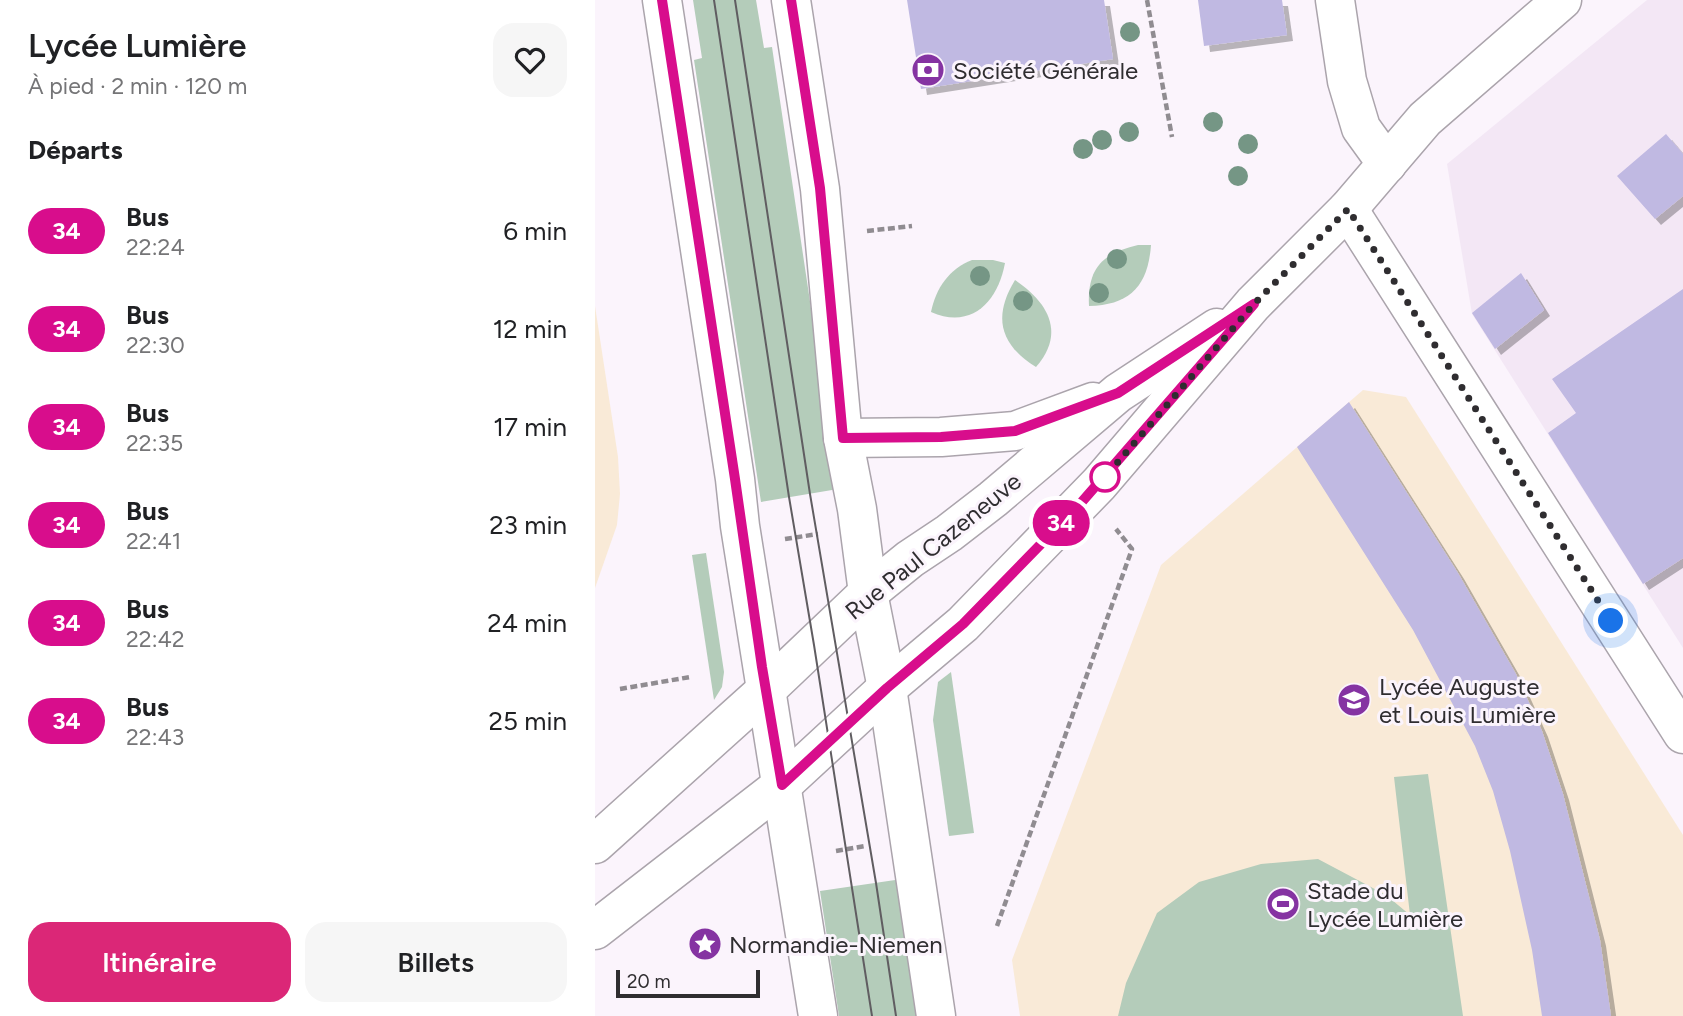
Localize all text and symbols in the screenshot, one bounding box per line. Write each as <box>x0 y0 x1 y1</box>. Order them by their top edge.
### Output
button: heart <box>493 23 567 97</box>
text: Lycée Lumière <box>28 26 247 65</box>
bank icon: Société Générale <box>909 51 947 89</box>
place label: Société Générale <box>953 56 1138 85</box>
text: À pied · 2 min · 120 m <box>28 72 247 100</box>
text: Départs <box>28 134 123 166</box>
text: Bus <box>126 201 169 233</box>
text: 6 min <box>503 215 567 247</box>
text: 34 <box>52 216 81 245</box>
text: 22:24 <box>126 233 185 261</box>
text: Bus <box>126 299 169 331</box>
text: 12 min <box>493 313 567 345</box>
text: 34 <box>52 314 81 343</box>
text: 22:30 <box>126 331 185 359</box>
text: Bus <box>126 397 169 429</box>
text: 17 min <box>493 411 567 443</box>
text: 34 <box>52 412 81 441</box>
text: 22:35 <box>126 429 183 457</box>
unlabelled marker <box>1090 462 1120 492</box>
street label: Rue Paul Cazeneuve <box>839 466 1027 626</box>
text: Bus <box>126 495 169 527</box>
line badge: 34 <box>1029 500 1093 546</box>
text: 34 <box>1047 508 1075 537</box>
text: 23 min <box>489 509 567 541</box>
text: 34 <box>52 510 81 539</box>
text: 22:41 <box>126 527 181 555</box>
text: Bus <box>126 593 169 625</box>
your location <box>1593 603 1628 638</box>
text: 24 min <box>487 607 567 639</box>
text: 34 <box>52 608 81 637</box>
text: 22:42 <box>126 625 185 653</box>
place label: Lycée Auguste et Louis Lumière <box>1379 672 1556 729</box>
school or university icon: Lycée Auguste et Louis Lumière <box>1335 681 1373 719</box>
text: Bus <box>126 691 169 723</box>
text: 25 min <box>488 705 567 737</box>
text: 34 <box>52 706 81 735</box>
text: 22:43 <box>126 723 184 751</box>
place label: Stade du Lycée Lumière <box>1307 876 1463 933</box>
sports icon: Stade du Lycée Lumière <box>1264 885 1302 923</box>
button: Itinéraire <box>28 922 291 1002</box>
button: Billets <box>305 922 567 1002</box>
place icon: Normandie-Niemen <box>686 925 724 963</box>
place label: Normandie-Niemen <box>729 930 943 959</box>
scale bar <box>616 967 759 999</box>
text: 20 m <box>627 970 671 993</box>

